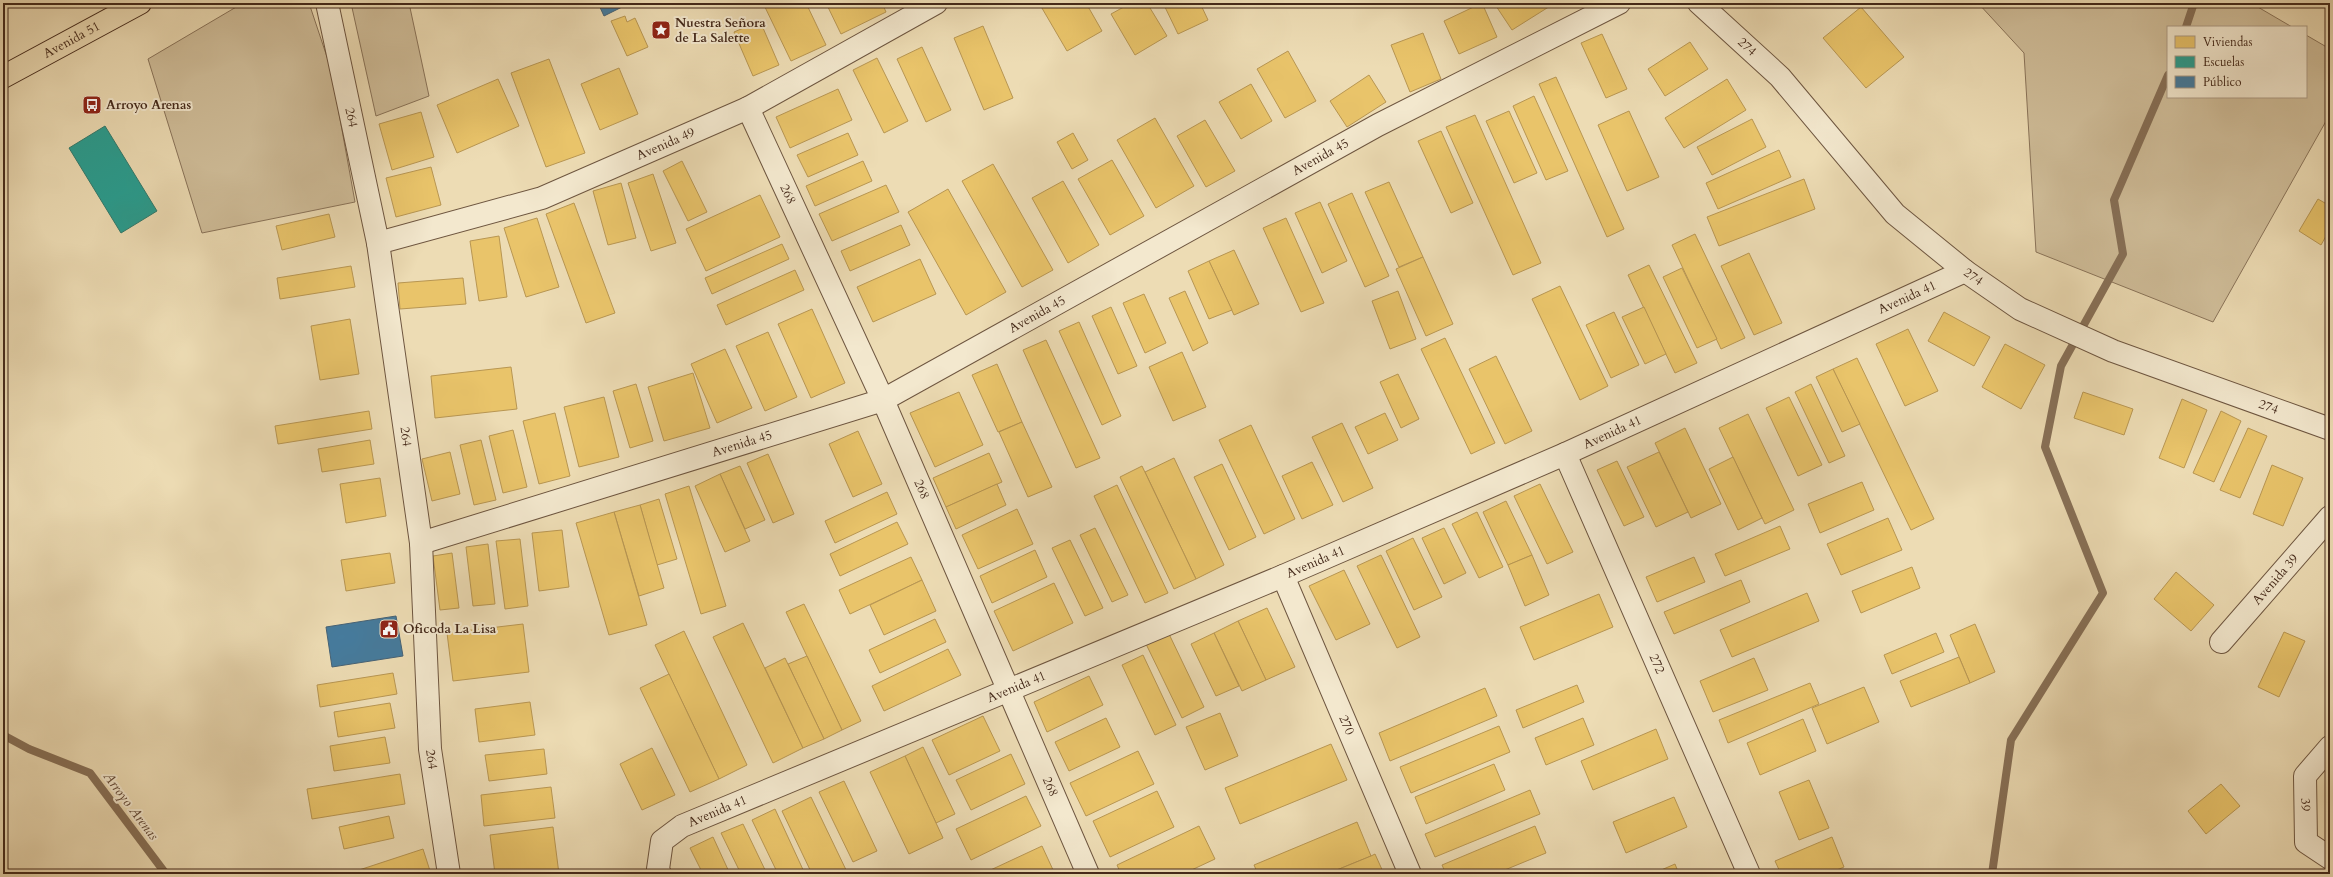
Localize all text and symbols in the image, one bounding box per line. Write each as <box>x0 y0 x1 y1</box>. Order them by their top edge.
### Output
place label: Nuestra Señora de La Salette <box>675 14 766 47</box>
street label: Avenida 51 <box>40 17 103 63</box>
place icon: Nuestra Señora de La Salette <box>650 19 672 41</box>
legend <box>2167 26 2307 98</box>
street label: 274 <box>1734 33 1761 60</box>
text: Viviendas <box>2203 34 2253 50</box>
text: Escuelas <box>2203 54 2244 70</box>
text: Público <box>2203 74 2242 90</box>
bus stop icon: Arroyo Arenas <box>81 94 103 116</box>
place label: Arroyo Arenas <box>106 96 191 114</box>
street label: 264 <box>340 106 362 129</box>
street label: Avenida 49 <box>634 123 698 165</box>
street label: Avenida 45 <box>1289 134 1352 180</box>
street label: 268 <box>775 181 800 207</box>
street label: 274 <box>1960 264 1987 290</box>
street label: Avenida 41 <box>1875 276 1939 319</box>
street label: Avenida 45 <box>1006 291 1069 337</box>
street label: 274 <box>2256 395 2281 419</box>
street label: Avenida 41 <box>1580 411 1644 453</box>
street label: 264 <box>395 425 416 448</box>
street label: Avenida 45 <box>710 426 774 461</box>
street label: 268 <box>909 477 934 502</box>
street label: Avenida 41 <box>1283 541 1348 583</box>
street label: Avenida 39 <box>2248 550 2303 609</box>
public building icon: Oficoda La Lisa <box>378 618 400 640</box>
place label: Oficoda La Lisa <box>403 620 497 638</box>
street label: 272 <box>1645 651 1669 677</box>
street label: Avenida 41 <box>984 667 1049 707</box>
street label: 270 <box>1334 712 1359 738</box>
street label: 264 <box>421 748 442 771</box>
water label: Arroyo Arenas <box>98 767 163 844</box>
street label: 268 <box>1038 774 1062 799</box>
street label: Avenida 41 <box>685 791 750 832</box>
street label: 39 <box>2296 798 2315 812</box>

